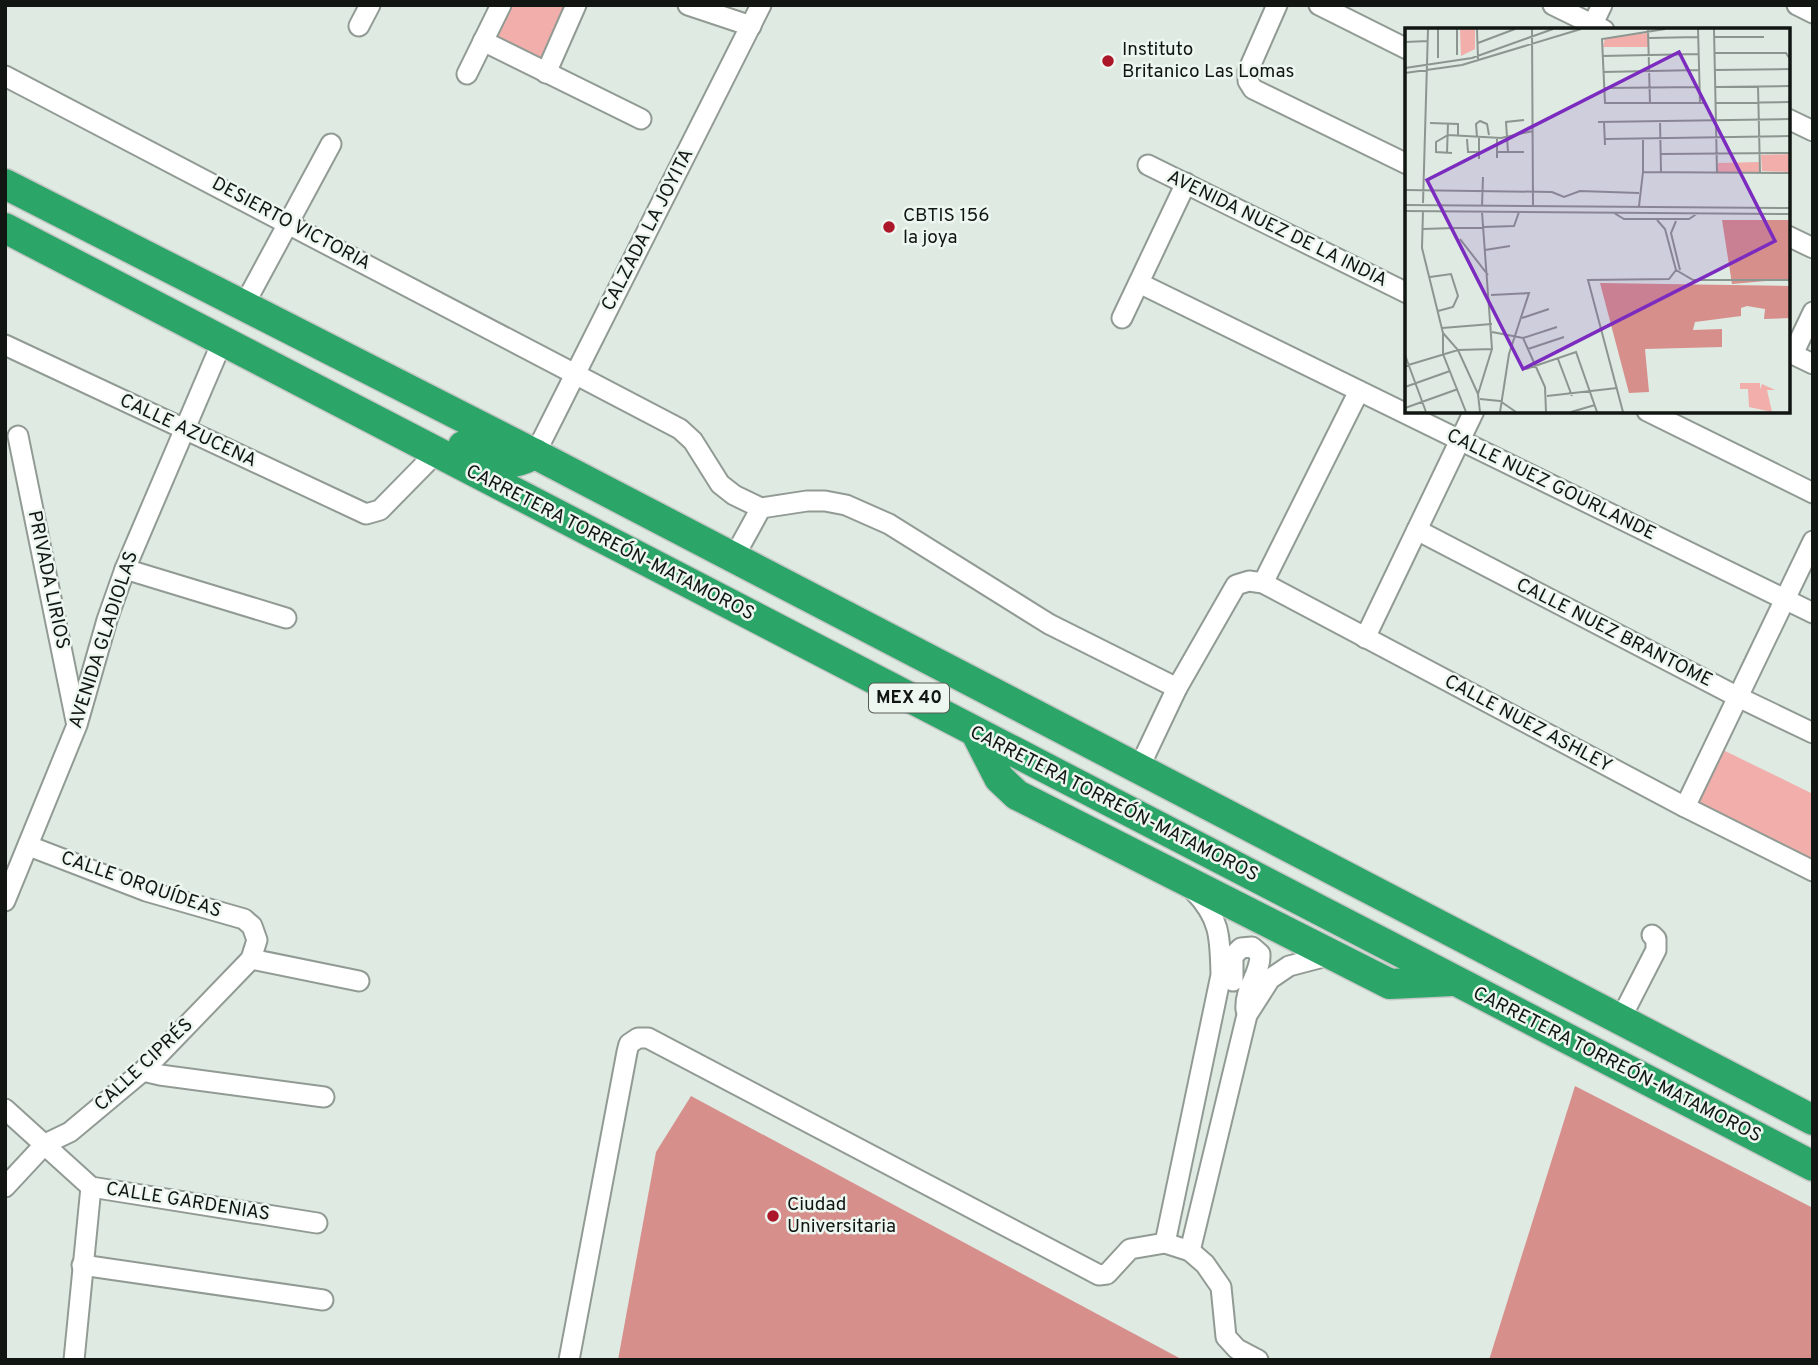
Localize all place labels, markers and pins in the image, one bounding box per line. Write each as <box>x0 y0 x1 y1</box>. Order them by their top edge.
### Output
place label: Instituto Britanico Las Lomas <box>1122 38 1294 84</box>
marker: Instituto Britanico Las Lomas <box>1100 53 1116 69</box>
place label: CBTIS 156 la joya <box>903 204 990 250</box>
marker: CBTIS 156 la joya <box>881 219 897 235</box>
place label: Ciudad Universitaria <box>787 1193 896 1239</box>
marker: Ciudad Universitaria <box>765 1208 781 1224</box>

